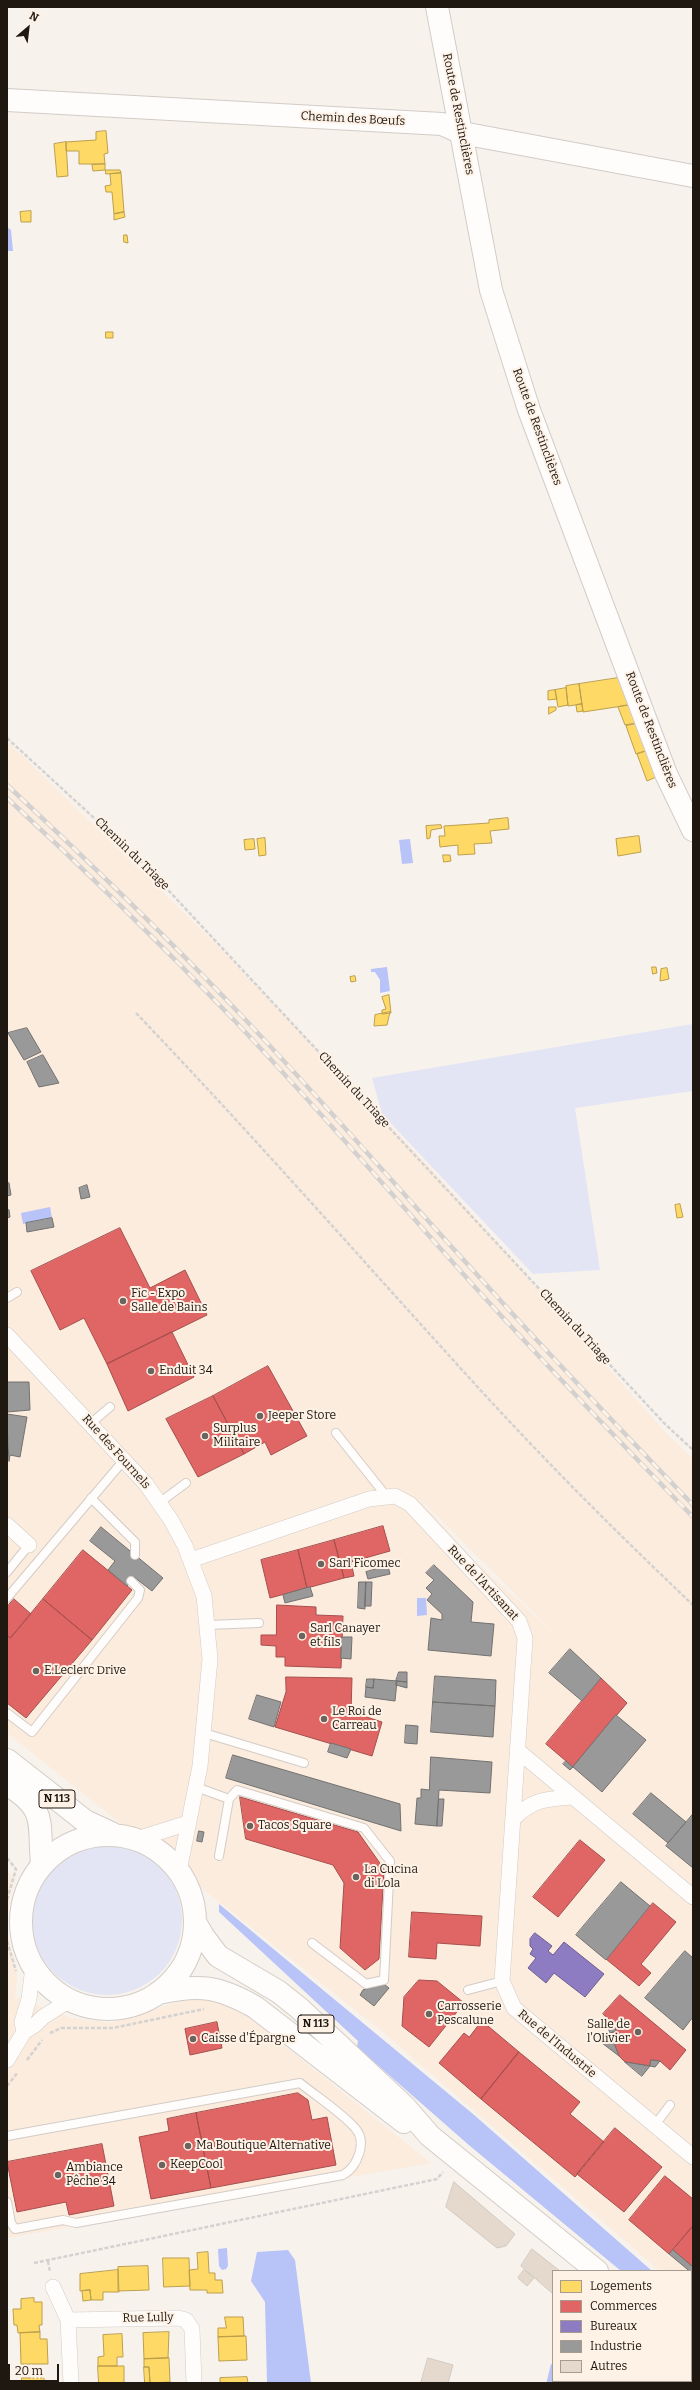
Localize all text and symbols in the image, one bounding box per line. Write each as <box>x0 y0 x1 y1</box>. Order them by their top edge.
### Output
north arrow <box>8 8 48 48</box>
text: N <box>27 9 41 25</box>
street label: Route de Restinclières <box>439 52 477 176</box>
street label: Chemin des Bœufs <box>300 109 406 129</box>
street label: Route de Restinclières <box>509 367 565 487</box>
street label: Route de Restinclières <box>622 670 680 790</box>
street label: Chemin du Triage <box>92 815 172 893</box>
street label: Chemin du Triage <box>315 1049 393 1131</box>
street label: Chemin du Triage <box>536 1286 614 1368</box>
place label: Fic - Expo Salle de Bains <box>131 1287 207 1315</box>
marker: Fic - Expo Salle de Bains <box>118 1296 128 1306</box>
place label: Enduit 34 <box>159 1364 213 1378</box>
marker: Enduit 34 <box>146 1366 156 1376</box>
place label: Jeeper Store <box>268 1409 336 1423</box>
marker: Jeeper Store <box>255 1411 265 1421</box>
street label: Rue des Fournels <box>79 1412 153 1492</box>
place label: Surplus Militaire <box>213 1422 260 1450</box>
marker: Surplus Militaire <box>200 1431 210 1441</box>
street label: Rue de l'Artisanat <box>445 1543 521 1623</box>
place label: Sarl Ficomec <box>329 1557 401 1571</box>
marker: Sarl Ficomec <box>316 1559 326 1569</box>
place label: Sarl Canayer et fils <box>310 1622 380 1650</box>
marker: Sarl Canayer et fils <box>297 1631 307 1641</box>
place label: E.Leclerc Drive <box>44 1664 126 1678</box>
marker: E.Leclerc Drive <box>31 1666 41 1676</box>
place label: Le Roi de Carreau <box>332 1705 382 1733</box>
marker: Le Roi de Carreau <box>319 1714 329 1724</box>
road number: N 113 <box>39 1790 75 1808</box>
place label: Tacos Square <box>258 1819 331 1833</box>
marker: Tacos Square <box>245 1821 255 1831</box>
place label: La Cucina di Lola <box>364 1863 418 1891</box>
marker: La Cucina di Lola <box>351 1872 361 1882</box>
place label: Carrosserie Pescalune <box>437 2000 501 2028</box>
street label: Rue de l'Industrie <box>515 2007 599 2081</box>
marker: Carrosserie Pescalune <box>424 2009 434 2019</box>
road number: N 113 <box>298 2015 334 2033</box>
place label: Salle de l'Olivier <box>587 2018 630 2046</box>
marker: Salle de l'Olivier <box>633 2027 643 2037</box>
place label: Caisse d'Épargne <box>201 2032 296 2046</box>
marker: Caisse d'Épargne <box>188 2034 198 2044</box>
place label: Ma Boutique Alternative <box>196 2139 331 2153</box>
marker: Ma Boutique Alternative <box>183 2141 193 2151</box>
place label: KeepCool <box>170 2158 223 2172</box>
marker: KeepCool <box>157 2160 167 2170</box>
place label: Ambiance Pêche 34 <box>66 2161 123 2189</box>
marker: Ambiance Pêche 34 <box>53 2170 63 2180</box>
legend <box>552 2270 692 2382</box>
text: Logements <box>590 2279 652 2293</box>
text: Commerces <box>590 2299 657 2313</box>
street label: Rue Lully <box>122 2310 174 2326</box>
text: Bureaux <box>590 2319 637 2333</box>
text: Industrie <box>590 2339 642 2353</box>
scale bar <box>10 2356 61 2382</box>
text: Autres <box>590 2359 627 2373</box>
text: 20 m <box>15 2364 43 2378</box>

